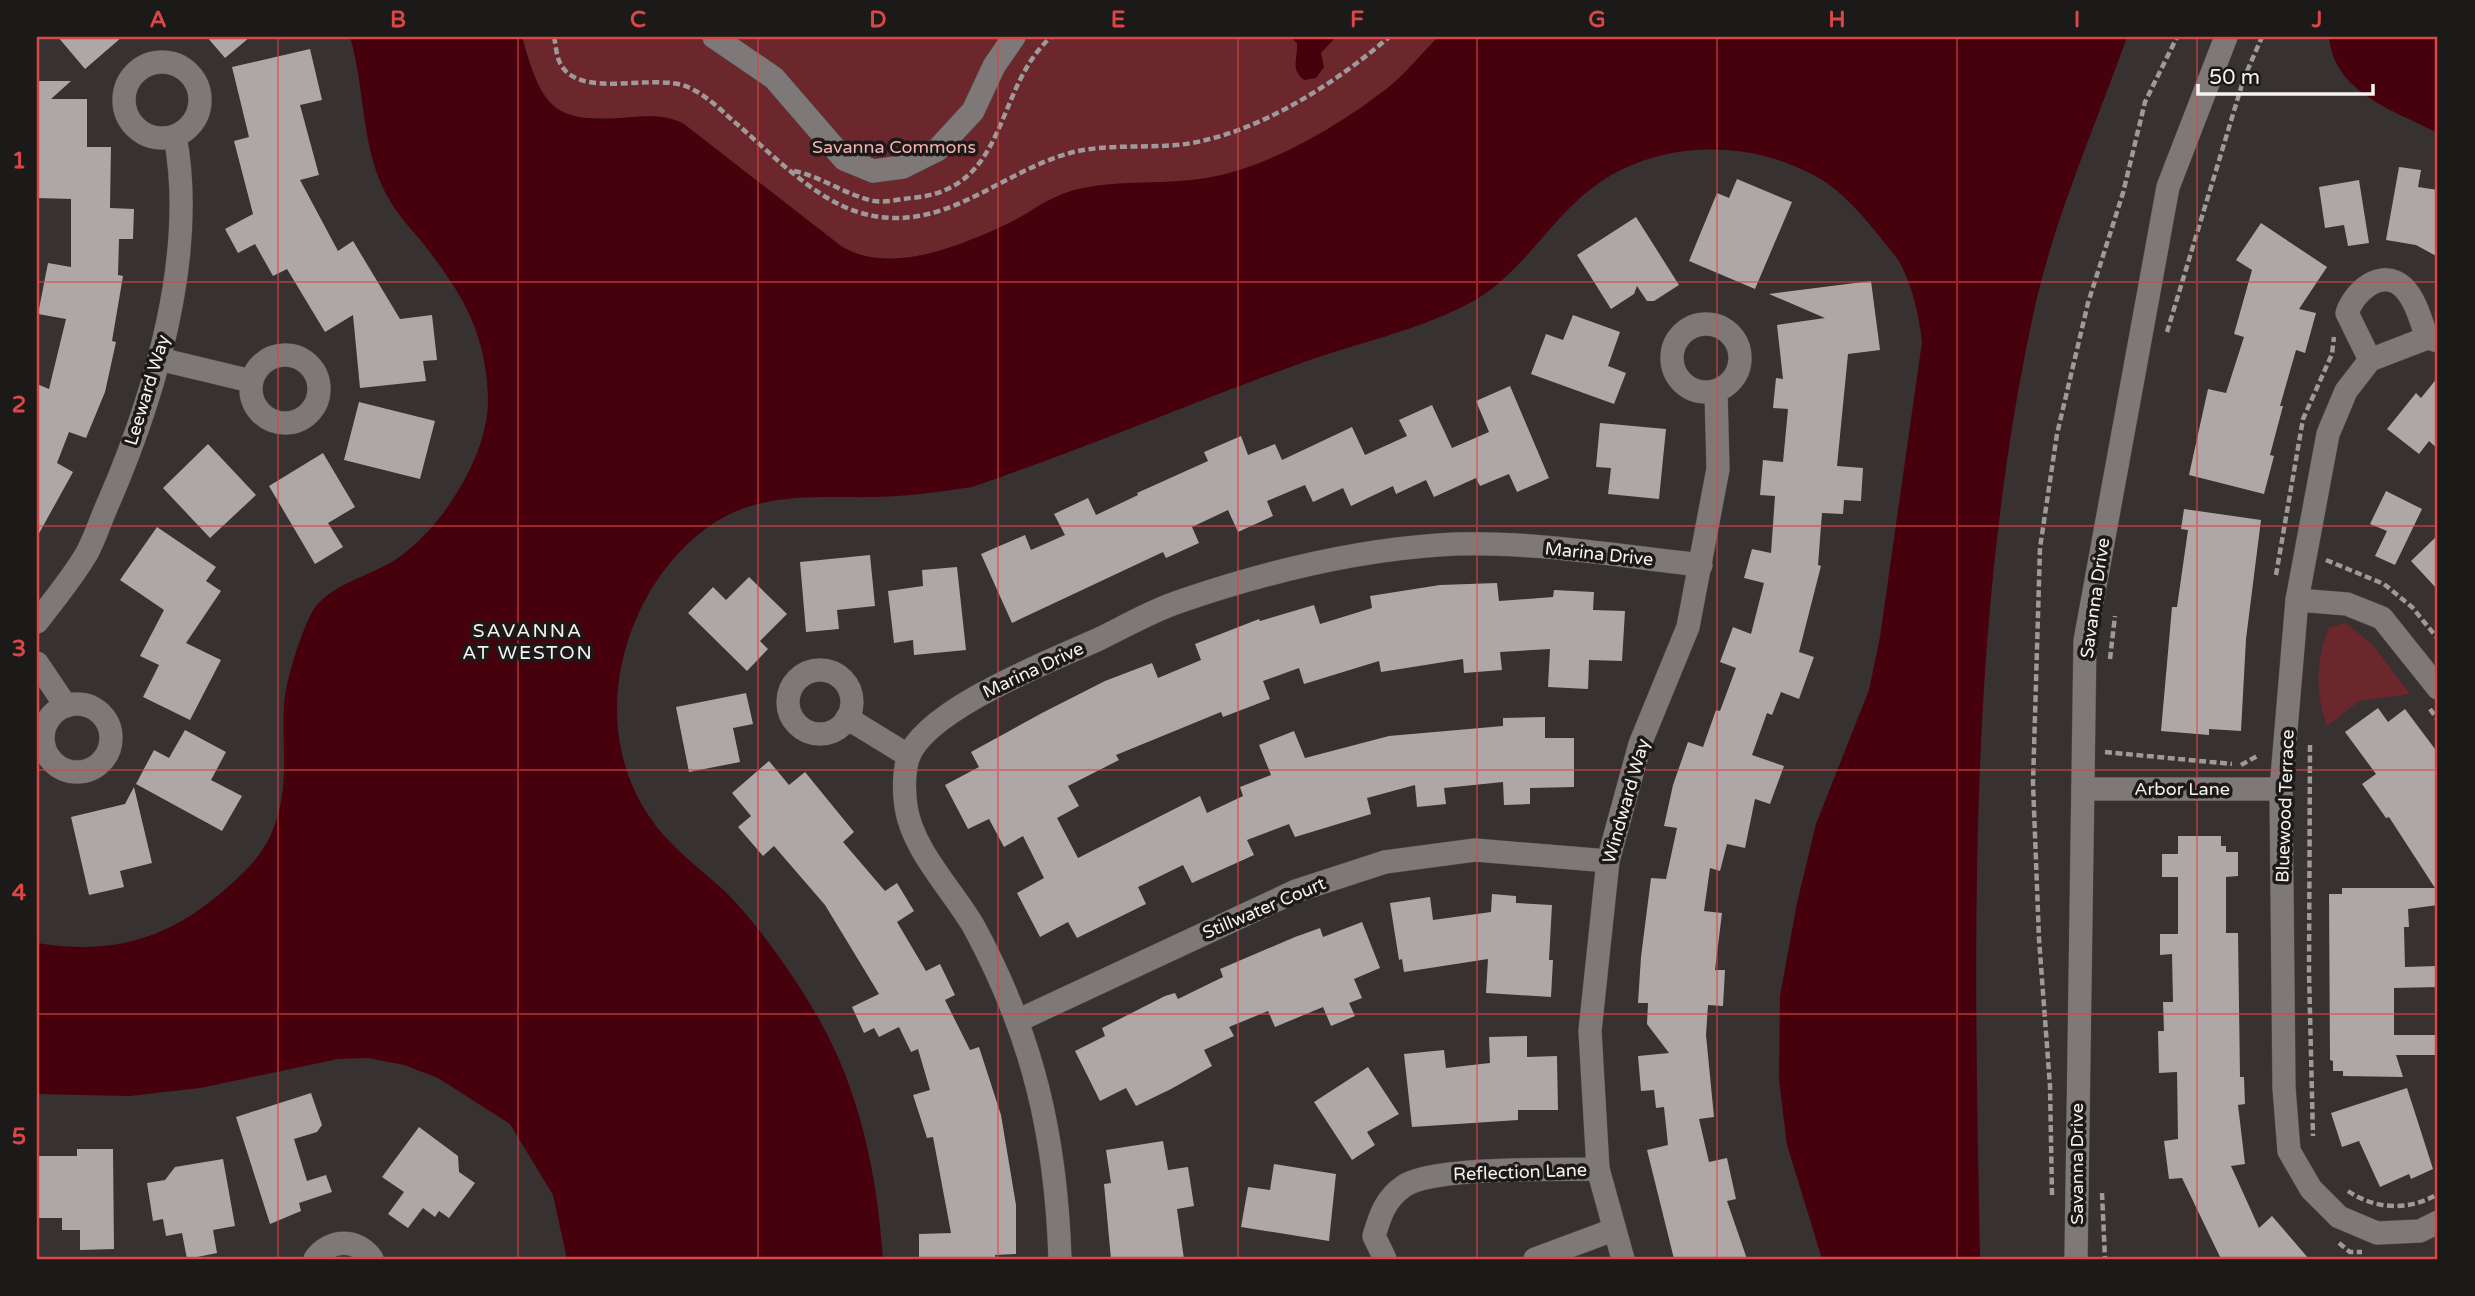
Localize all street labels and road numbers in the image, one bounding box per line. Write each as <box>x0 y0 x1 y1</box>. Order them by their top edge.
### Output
street label: Leeward Way <box>120 332 174 448</box>
street label: Savanna Drive <box>2076 536 2114 660</box>
street label: Marina Drive <box>1544 537 1654 571</box>
street label: Marina Drive <box>979 637 1087 703</box>
street label: Bluewood Terrace <box>2271 729 2299 883</box>
street label: Windward Way <box>1598 736 1654 866</box>
street label: Arbor Lane <box>2134 778 2230 800</box>
street label: Stillwater Court <box>1199 872 1329 944</box>
street label: Savanna Drive <box>2066 1103 2088 1225</box>
street label: Reflection Lane <box>1453 1159 1587 1185</box>

